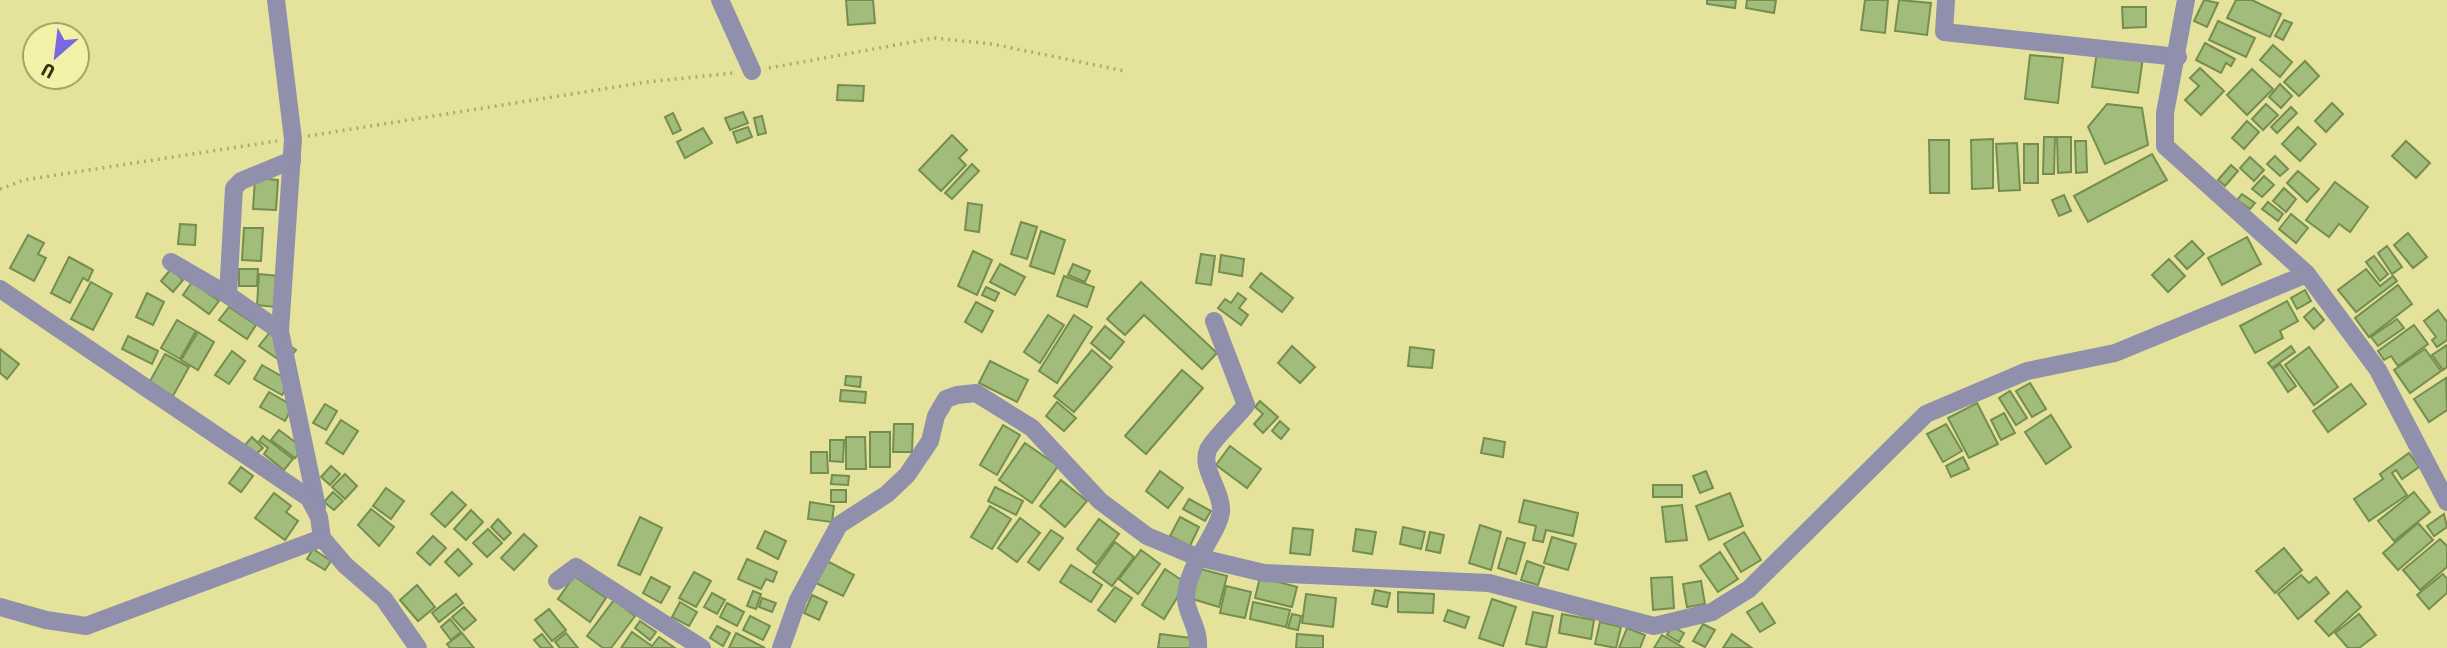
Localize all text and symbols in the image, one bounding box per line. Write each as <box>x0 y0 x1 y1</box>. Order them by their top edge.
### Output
north arrow <box>21 21 91 91</box>
text: U <box>38 59 58 83</box>

